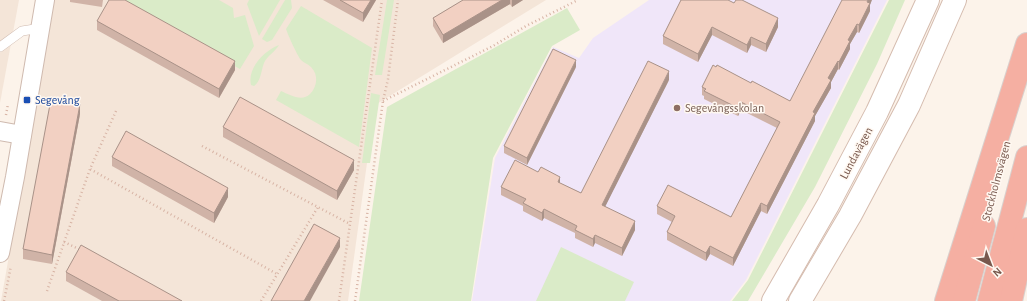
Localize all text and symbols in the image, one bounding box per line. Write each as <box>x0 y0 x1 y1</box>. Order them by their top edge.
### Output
place label: Segevång <box>35 94 80 106</box>
marker: Segevång <box>22 95 32 105</box>
place label: Segevångsskolan <box>685 102 764 114</box>
marker: Segevångsskolan <box>672 103 682 113</box>
street label: Lundavägen <box>837 125 875 181</box>
street label: Stockholmsvägen <box>980 140 1012 222</box>
north arrow <box>971 245 1011 285</box>
text: N <box>991 265 1004 279</box>

